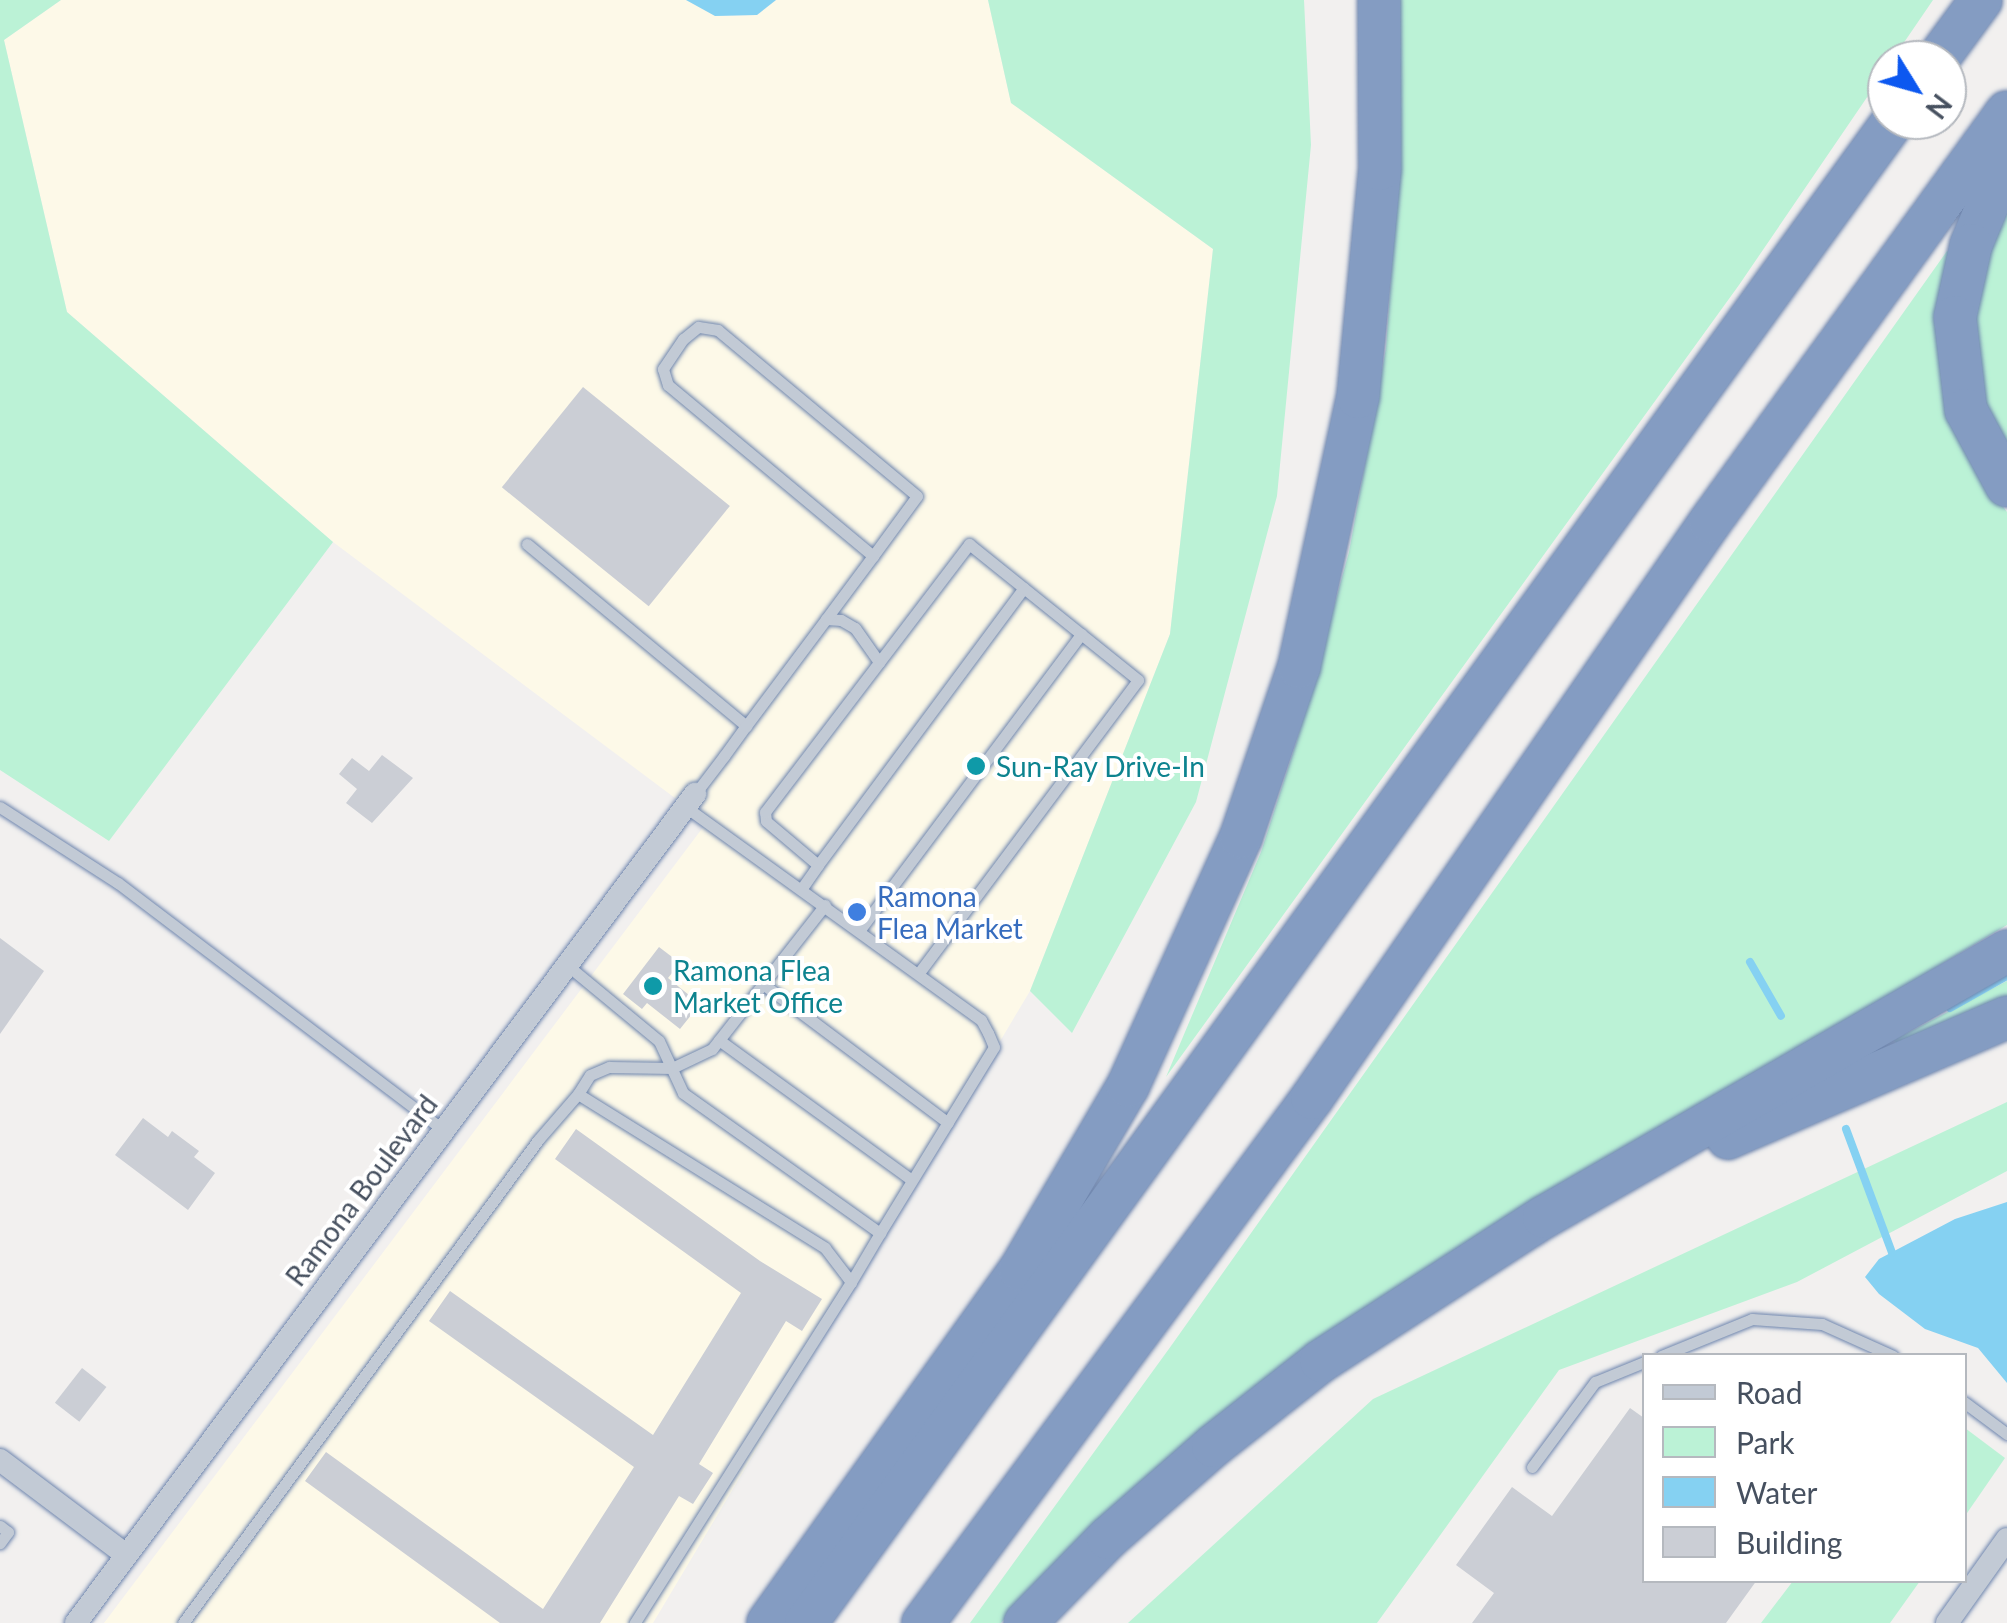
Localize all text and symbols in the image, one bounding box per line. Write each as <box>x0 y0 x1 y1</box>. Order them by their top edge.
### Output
north arrow <box>1867 40 1967 140</box>
text: N <box>1919 88 1959 126</box>
place label: Sun-Ray Drive-In <box>996 749 1205 783</box>
marker: Sun-Ray Drive-In <box>965 755 987 777</box>
place label: Ramona Flea Market <box>877 879 1023 945</box>
marker: Ramona Flea Market <box>846 901 868 923</box>
place label: Ramona Flea Market Office <box>673 953 843 1019</box>
marker: Ramona Flea Market Office <box>642 975 664 997</box>
street label: Ramona Boulevard <box>278 1088 444 1292</box>
legend <box>1642 1353 1967 1583</box>
text: Road <box>1736 1374 1803 1410</box>
text: Park <box>1736 1424 1795 1460</box>
text: Water <box>1736 1474 1818 1510</box>
text: Building <box>1736 1524 1842 1560</box>

